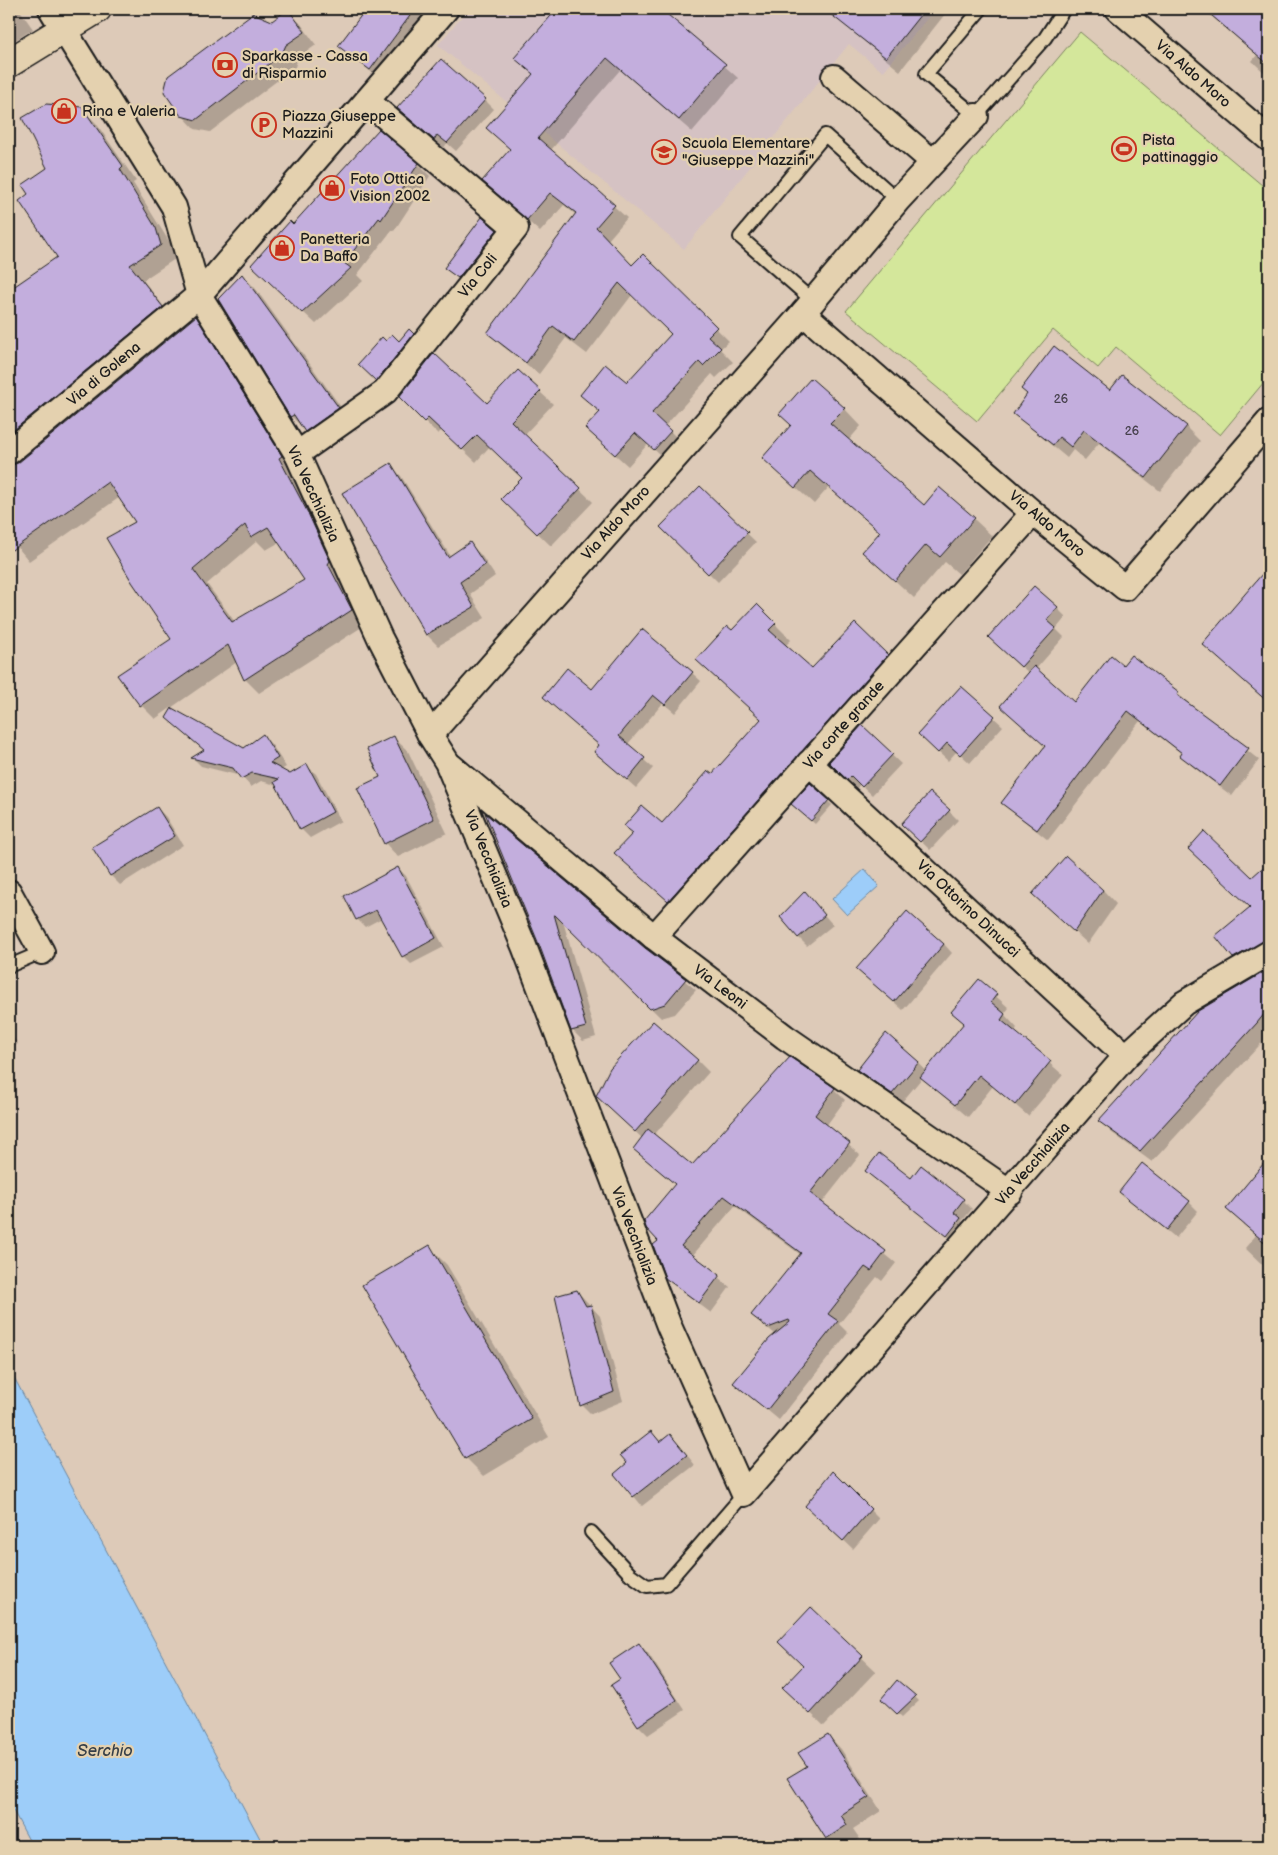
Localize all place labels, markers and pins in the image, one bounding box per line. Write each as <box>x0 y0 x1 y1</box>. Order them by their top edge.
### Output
place label: Sparkasse - Cassa di Risparmio <box>242 47 368 83</box>
bank icon: Sparkasse - Cassa di Risparmio <box>212 52 238 78</box>
shop icon: Rina e Valeria <box>51 98 77 124</box>
place label: Rina e Valeria <box>82 102 176 121</box>
place label: Piazza Giuseppe Mazzini <box>282 107 396 143</box>
parking icon: Piazza Giuseppe Mazzini <box>251 112 277 138</box>
place label: Pista pattinaggio <box>1142 131 1218 167</box>
place label: Scuola Elementare "Giuseppe Mazzini" <box>682 134 814 170</box>
sports icon: Pista pattinaggio <box>1111 136 1137 162</box>
school or university icon: Scuola Elementare "Giuseppe Mazzini" <box>651 139 677 165</box>
place label: Foto Ottica Vision 2002 <box>350 170 430 206</box>
shop icon: Foto Ottica Vision 2002 <box>319 175 345 201</box>
place label: Panetteria Da Baffo <box>300 230 370 266</box>
shop icon: Panetteria Da Baffo <box>269 235 295 261</box>

